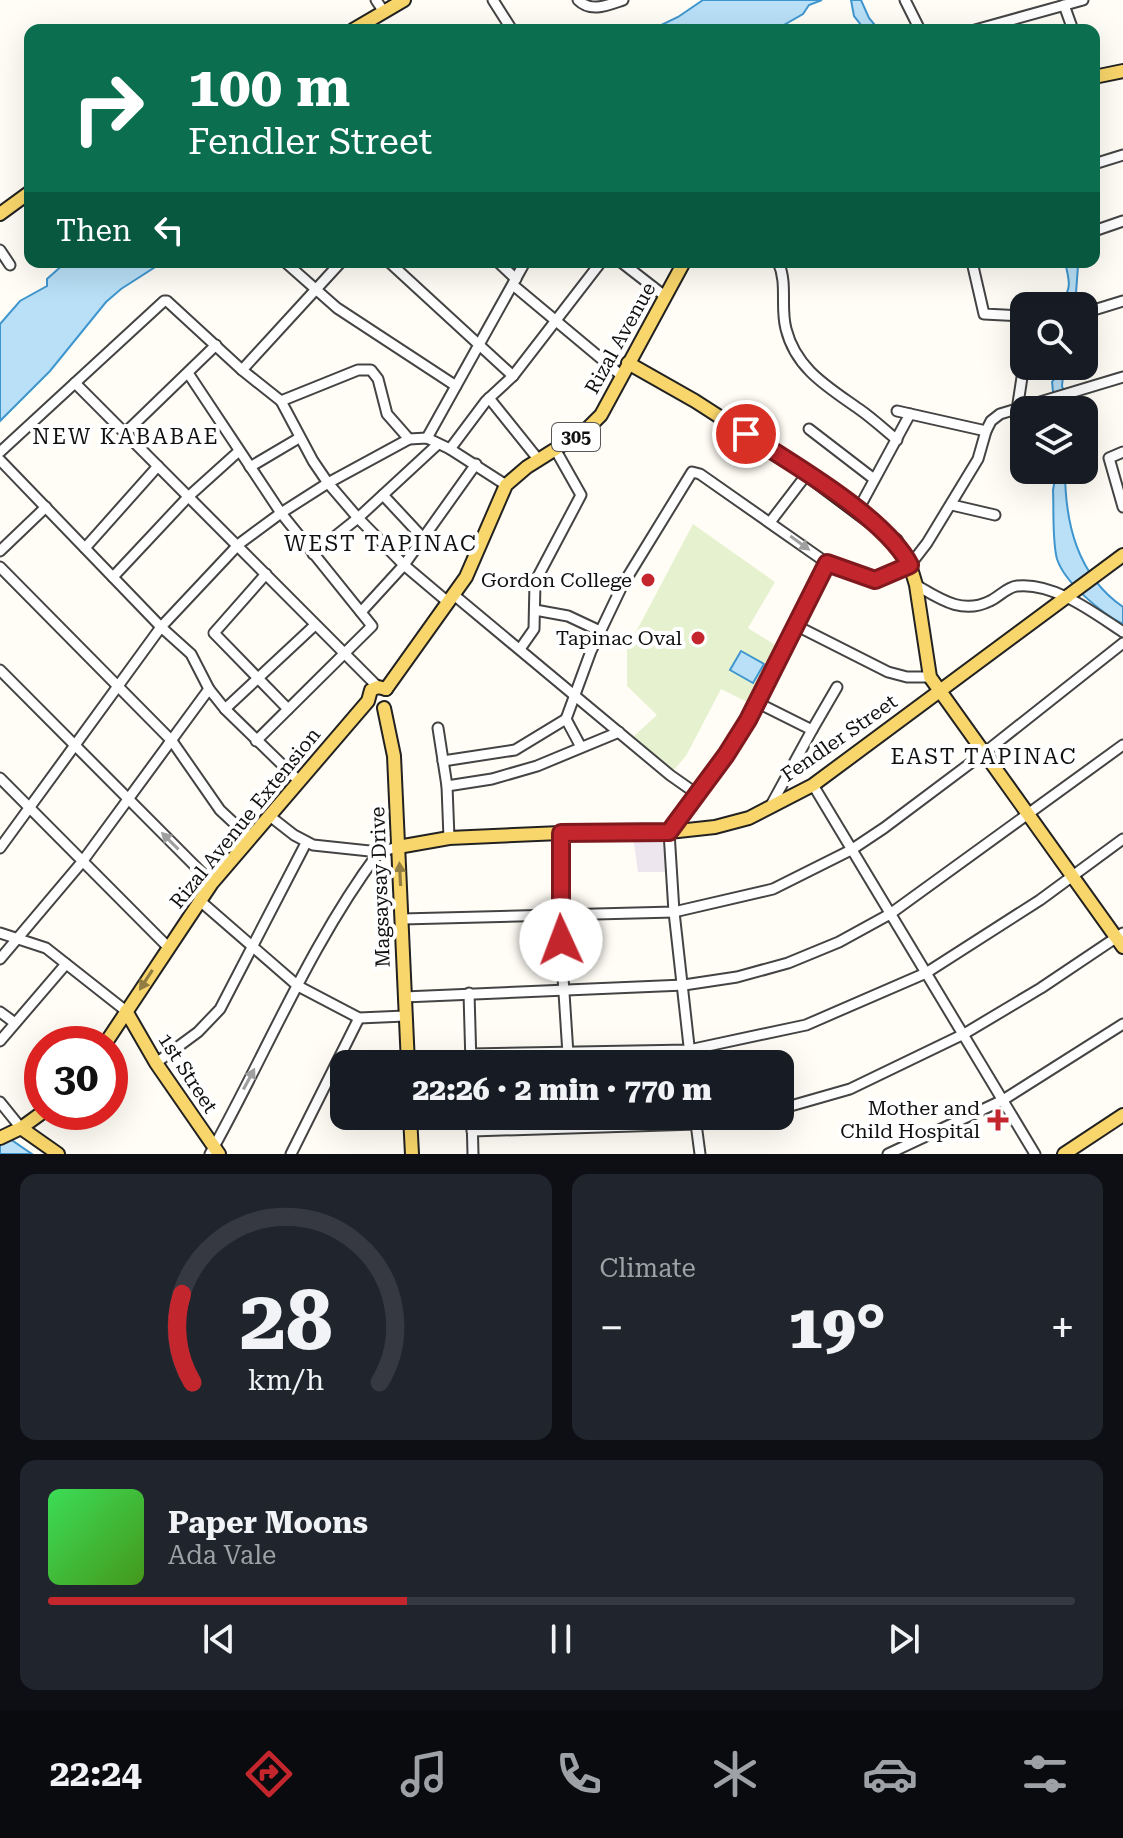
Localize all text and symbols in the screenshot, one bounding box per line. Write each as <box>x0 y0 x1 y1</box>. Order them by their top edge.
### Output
text: 100 m <box>188 54 350 120</box>
icon: right <box>56 56 160 160</box>
text: Fendler Street <box>188 121 432 163</box>
icon: left <box>147 208 191 252</box>
text: Then <box>56 213 131 248</box>
street label: Rizal Avenue <box>580 278 660 398</box>
map controls <box>1010 292 1098 484</box>
button: search <box>1010 292 1098 380</box>
button: layers <box>1010 396 1098 484</box>
pin <box>712 400 780 468</box>
icon: arrive <box>724 412 768 456</box>
road number: 305 <box>552 423 600 451</box>
district label: NEW KABABAE <box>32 424 220 449</box>
district label: WEST TAPINAC <box>284 531 478 556</box>
one-way arrow <box>790 535 811 551</box>
place label: Gordon College <box>481 568 632 592</box>
marker: Gordon College <box>639 571 657 589</box>
place label: Tapinac Oval <box>556 626 682 650</box>
marker: Tapinac Oval <box>689 629 707 647</box>
street label: Fendler Street <box>777 689 902 787</box>
street label: Rizal Avenue Extension <box>165 723 325 913</box>
district label: EAST TAPINAC <box>890 744 1078 769</box>
street label: Magsaysay Drive <box>365 806 395 968</box>
one-way arrow <box>162 832 180 851</box>
one-way arrow <box>393 861 406 886</box>
position arrow <box>519 898 603 982</box>
one-way arrow <box>139 970 154 991</box>
speed limit sign: 30 <box>24 1026 128 1130</box>
street label: 1st Street <box>153 1028 223 1118</box>
one-way arrow <box>243 1067 256 1090</box>
text: 22:26 · 2 min · 770 m <box>412 1072 712 1107</box>
place label: Mother and Child Hospital <box>840 1096 980 1143</box>
marker: Mother and Child Hospital <box>987 1109 1009 1131</box>
text: Climate <box>600 1253 696 1283</box>
text: 28 <box>239 1272 332 1369</box>
text: 19° <box>789 1292 886 1363</box>
text: − <box>600 1302 624 1354</box>
text: + <box>1050 1302 1075 1354</box>
text: km/h <box>247 1363 324 1397</box>
text: Paper Moons <box>168 1505 368 1540</box>
text: Ada Vale <box>168 1540 276 1570</box>
icon: previous <box>197 1617 241 1661</box>
icon: pause <box>539 1617 583 1661</box>
icon: next <box>882 1617 926 1661</box>
icon: directions <box>241 1746 297 1802</box>
icon: music <box>396 1746 452 1802</box>
icon: phone <box>551 1746 607 1802</box>
icon: climate <box>707 1746 763 1802</box>
icon: car <box>862 1746 918 1802</box>
icon: filters <box>1017 1746 1073 1802</box>
text: 22:24 <box>50 1753 142 1795</box>

